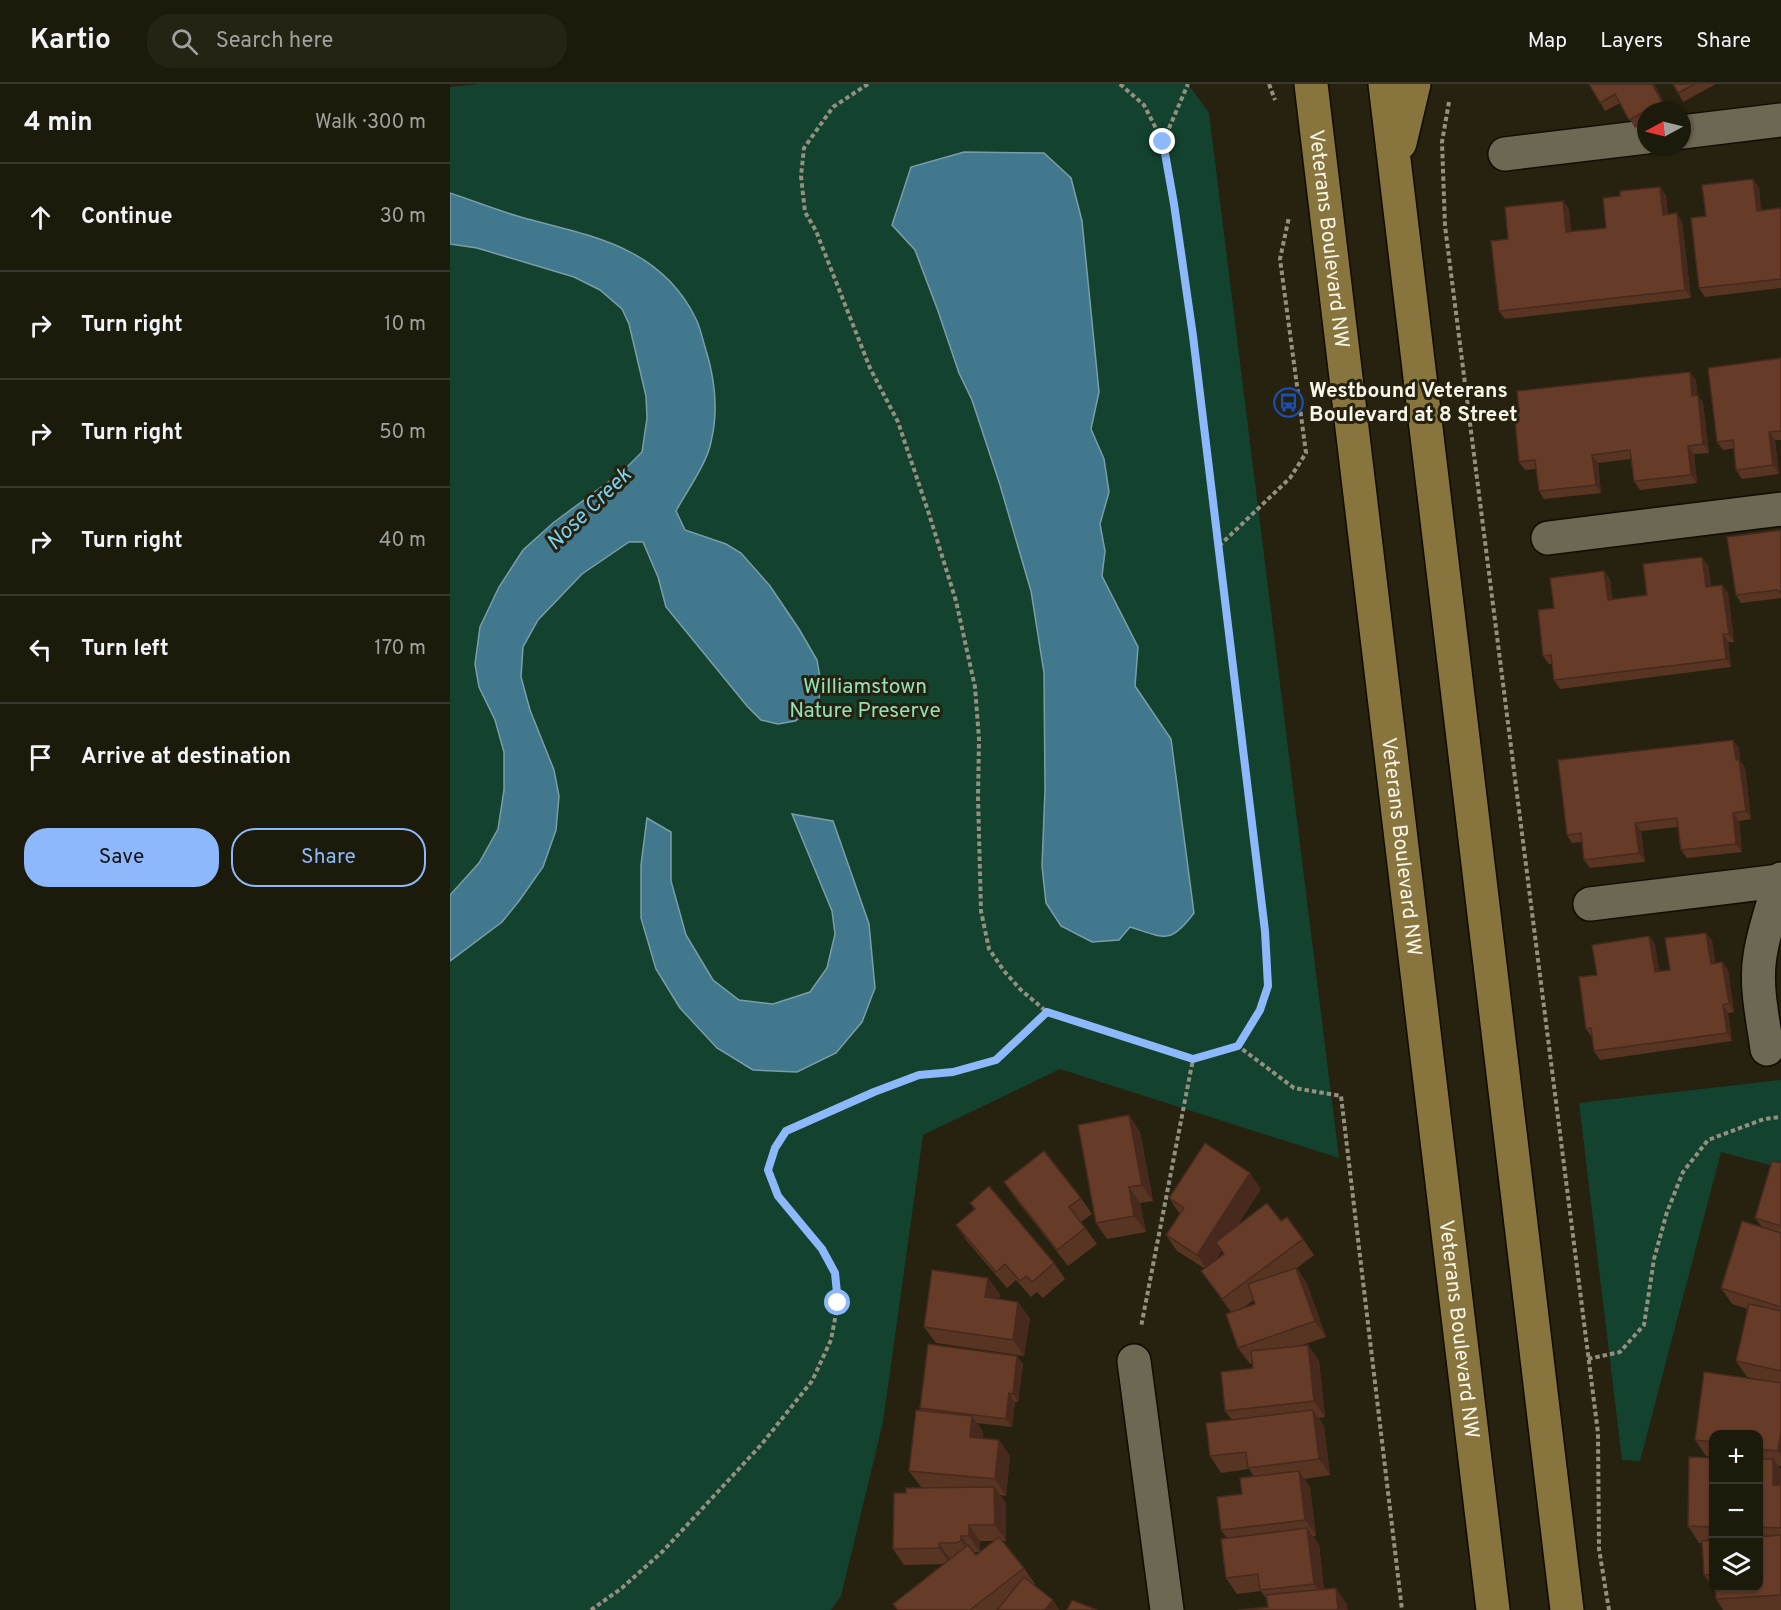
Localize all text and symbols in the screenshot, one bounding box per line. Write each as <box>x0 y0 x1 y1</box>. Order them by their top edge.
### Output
search box <box>147 14 567 68</box>
text: Kartio <box>30 23 111 59</box>
icon: search <box>168 25 201 58</box>
text: Search here <box>216 28 333 55</box>
text: Map <box>1528 28 1567 55</box>
text: Layers <box>1600 28 1663 55</box>
text: Share <box>1696 28 1751 55</box>
north arrow <box>1637 102 1691 156</box>
text: 4 min <box>24 107 93 140</box>
text: Walk · 300 m <box>315 110 426 136</box>
route end <box>1149 128 1175 154</box>
street label: Veterans Boulevard NW <box>1302 128 1354 350</box>
icon: ahead <box>24 201 57 234</box>
text: Continue <box>81 204 172 231</box>
text: 30 m <box>380 204 426 230</box>
icon: right <box>24 309 57 342</box>
text: Turn right <box>81 312 183 339</box>
text: 10 m <box>384 312 426 338</box>
place label: Westbound Veterans Boulevard at 8 Street <box>1309 378 1518 429</box>
bus stop icon: Westbound Veterans Boulevard at 8 Street <box>1272 386 1304 418</box>
icon: right <box>24 417 57 450</box>
text: Turn right <box>81 420 183 447</box>
text: 50 m <box>379 420 426 446</box>
water label: Nose Creek <box>542 462 639 557</box>
icon: right <box>24 525 57 558</box>
text: Turn right <box>81 528 183 555</box>
text: 40 m <box>379 528 426 554</box>
icon: left <box>24 633 57 666</box>
text: Turn left <box>81 636 169 663</box>
text: 170 m <box>374 636 426 662</box>
park label: Williamstown Nature Preserve <box>789 674 941 725</box>
street label: Veterans Boulevard NW <box>1374 736 1427 958</box>
icon: arrive <box>24 741 57 774</box>
text: Arrive at destination <box>81 744 291 771</box>
button: Save <box>24 828 219 887</box>
button: Share <box>231 828 426 887</box>
street label: Veterans Boulevard NW <box>1432 1218 1484 1440</box>
route start <box>824 1289 850 1315</box>
map controls <box>1709 1430 1763 1592</box>
button: + <box>1709 1430 1763 1484</box>
button: − <box>1709 1484 1763 1538</box>
button: layers <box>1709 1538 1763 1592</box>

